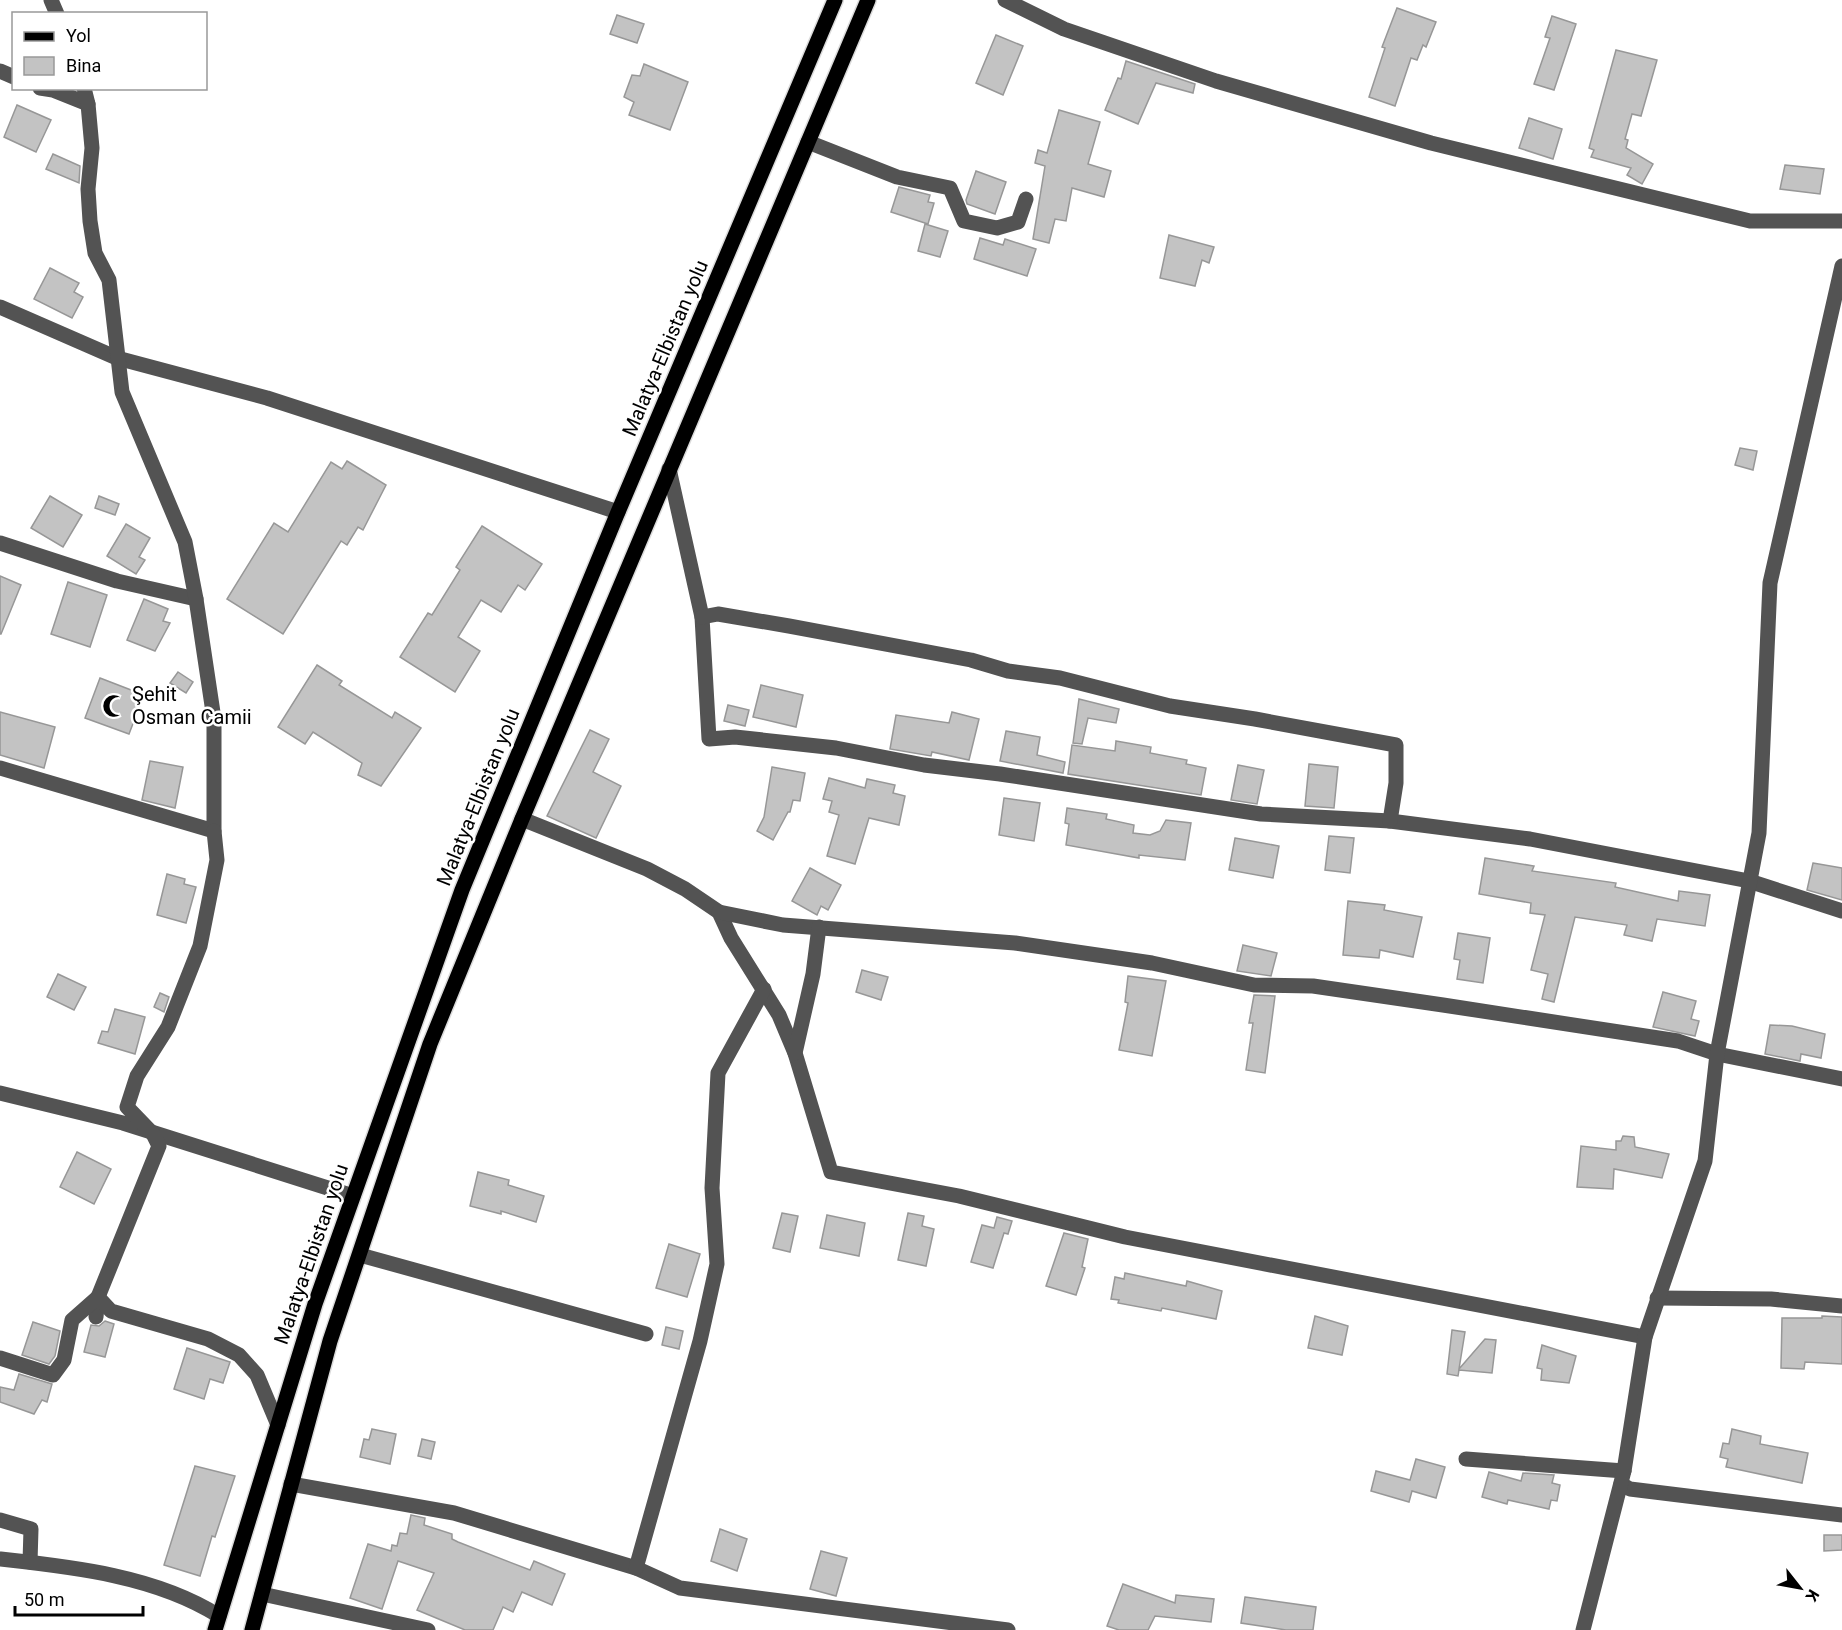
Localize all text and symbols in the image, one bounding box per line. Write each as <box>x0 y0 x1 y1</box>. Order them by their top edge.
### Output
legend <box>12 12 207 90</box>
text: Yol <box>66 25 91 46</box>
text: Bina <box>66 55 101 76</box>
street label: Malatya-Elbistan yolu <box>617 256 713 440</box>
place label: Şehit Osman Camii <box>132 682 252 729</box>
mosque icon: Şehit Osman Camii <box>101 693 127 719</box>
street label: Malatya-Elbistan yolu <box>431 705 525 889</box>
street label: Malatya-Elbistan yolu <box>269 1161 353 1347</box>
north arrow <box>1770 1558 1830 1618</box>
scale bar <box>15 1579 142 1617</box>
text: K <box>1801 1586 1823 1605</box>
text: 50 m <box>24 1589 64 1610</box>

